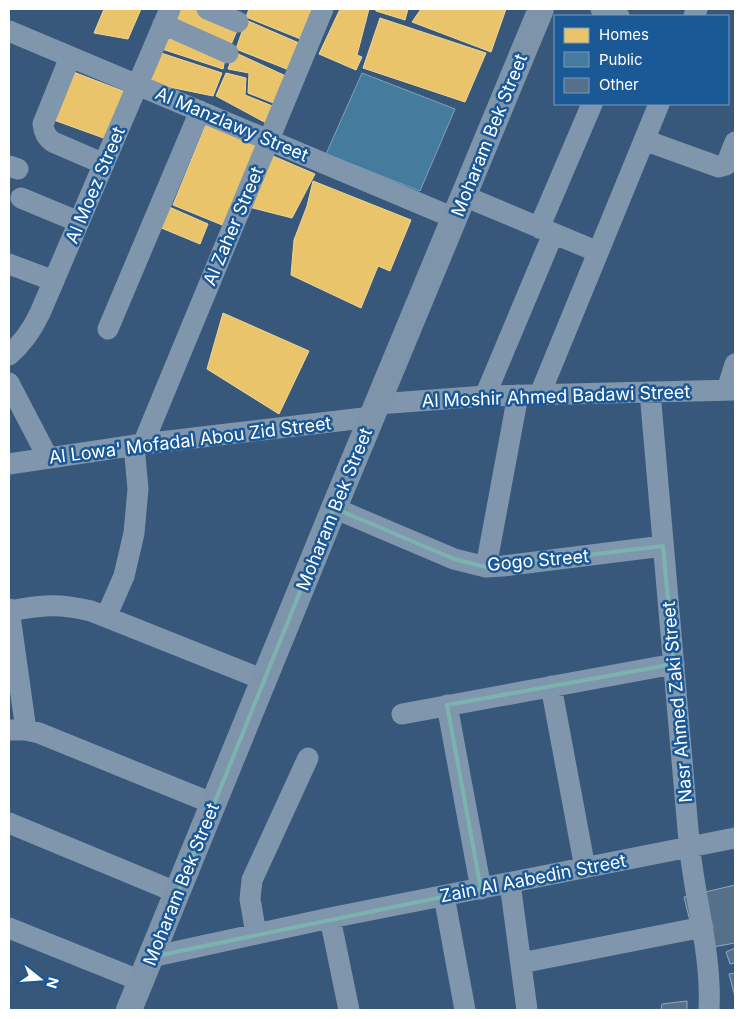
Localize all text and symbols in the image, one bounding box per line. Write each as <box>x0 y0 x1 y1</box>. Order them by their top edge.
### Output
legend <box>554 15 729 105</box>
text: Homes <box>599 25 649 44</box>
text: Public <box>599 50 642 69</box>
street label: Moharam Bek Street <box>447 51 531 219</box>
text: Other <box>599 75 639 94</box>
street label: Al Manzlawy Street <box>152 82 312 166</box>
street label: Al Moez Street <box>61 123 129 247</box>
street label: Al Zaher Street <box>199 163 268 289</box>
street label: Al Moshir Ahmed Badawi Street <box>421 381 691 411</box>
street label: Al Lowa' Mofadal Abou Zid Street <box>48 412 333 468</box>
street label: Moharam Bek Street <box>292 425 376 593</box>
street label: Gogo Street <box>486 545 590 575</box>
street label: Nasr Ahmed Zaki Street <box>658 600 696 803</box>
street label: Moharam Bek Street <box>139 800 223 968</box>
street label: Zain Al Aabedin Street <box>438 850 628 906</box>
north arrow <box>15 954 65 1004</box>
text: N <box>43 975 63 991</box>

